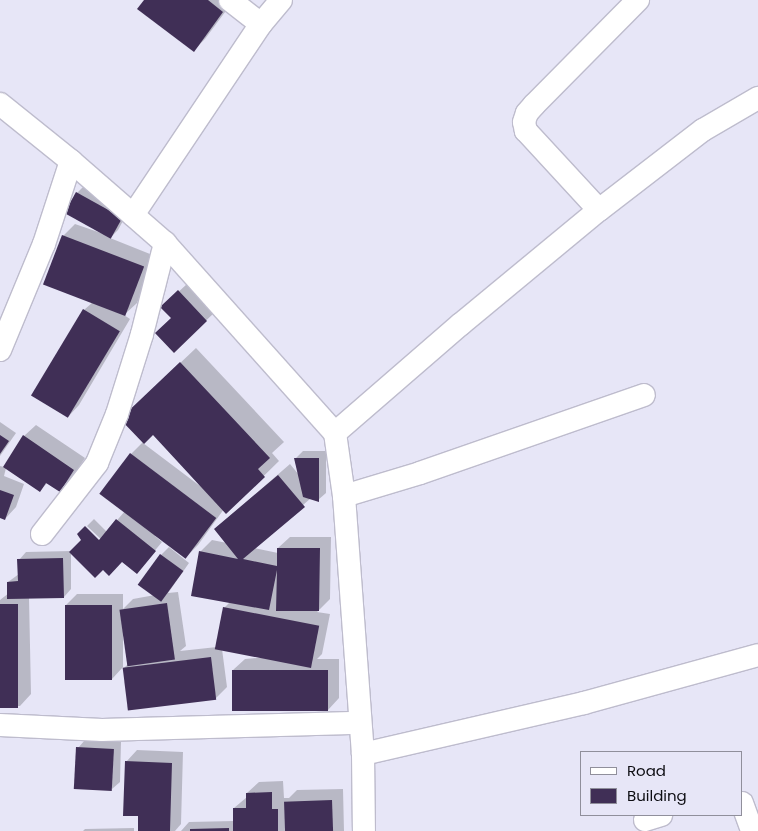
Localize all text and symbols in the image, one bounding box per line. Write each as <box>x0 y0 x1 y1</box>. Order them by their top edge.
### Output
legend <box>580 751 743 816</box>
text: Road <box>627 760 666 781</box>
text: Building <box>627 785 687 806</box>

